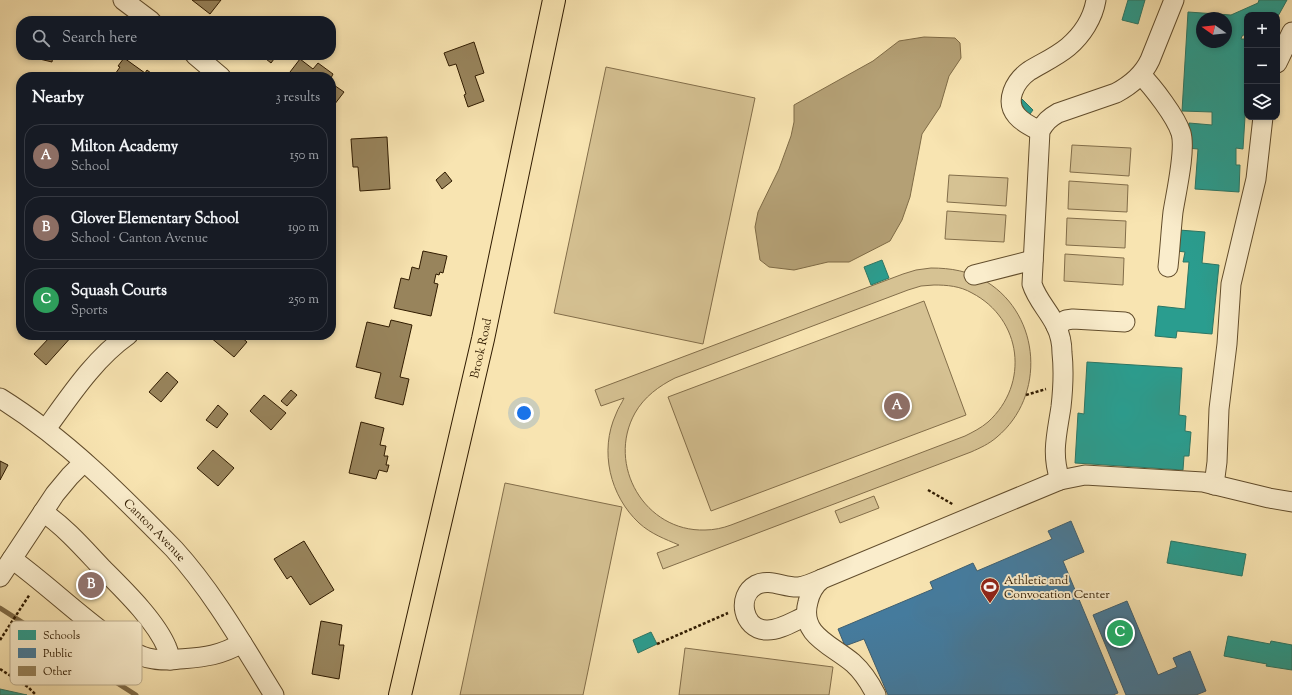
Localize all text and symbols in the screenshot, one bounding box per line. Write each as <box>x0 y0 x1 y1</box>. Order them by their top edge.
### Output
north arrow <box>1196 12 1232 48</box>
map controls <box>1244 12 1280 120</box>
button: + <box>1244 12 1280 48</box>
search box <box>16 16 336 60</box>
icon: search <box>30 27 52 49</box>
text: Search here <box>62 28 137 49</box>
button: − <box>1244 48 1280 84</box>
button: layers <box>1244 84 1280 120</box>
text: Nearby <box>32 86 84 110</box>
text: 3 results <box>275 89 320 107</box>
text: Milton Academy <box>71 137 178 158</box>
text: A <box>41 147 51 165</box>
text: 150 m <box>290 147 319 165</box>
text: School <box>71 158 110 176</box>
text: Glover Elementary School <box>71 209 239 230</box>
text: B <box>42 219 50 237</box>
text: 190 m <box>288 219 319 237</box>
text: School · Canton Avenue <box>71 230 208 248</box>
text: Squash Courts <box>71 281 167 302</box>
text: C <box>41 291 51 309</box>
text: 250 m <box>288 291 319 309</box>
text: Sports <box>71 302 108 320</box>
street label: Brook Road <box>466 316 497 380</box>
pin: A <box>884 391 910 421</box>
your location <box>514 403 534 423</box>
street label: Canton Avenue <box>119 495 190 567</box>
pin: B <box>78 570 104 600</box>
place label: Athletic and Convocation Center <box>1004 572 1110 604</box>
sports icon: Athletic and Convocation Center <box>979 576 1001 604</box>
pin: C <box>1107 618 1133 648</box>
legend <box>10 621 142 685</box>
text: Schools <box>43 628 80 644</box>
text: Public <box>43 646 72 662</box>
text: Other <box>43 664 72 680</box>

